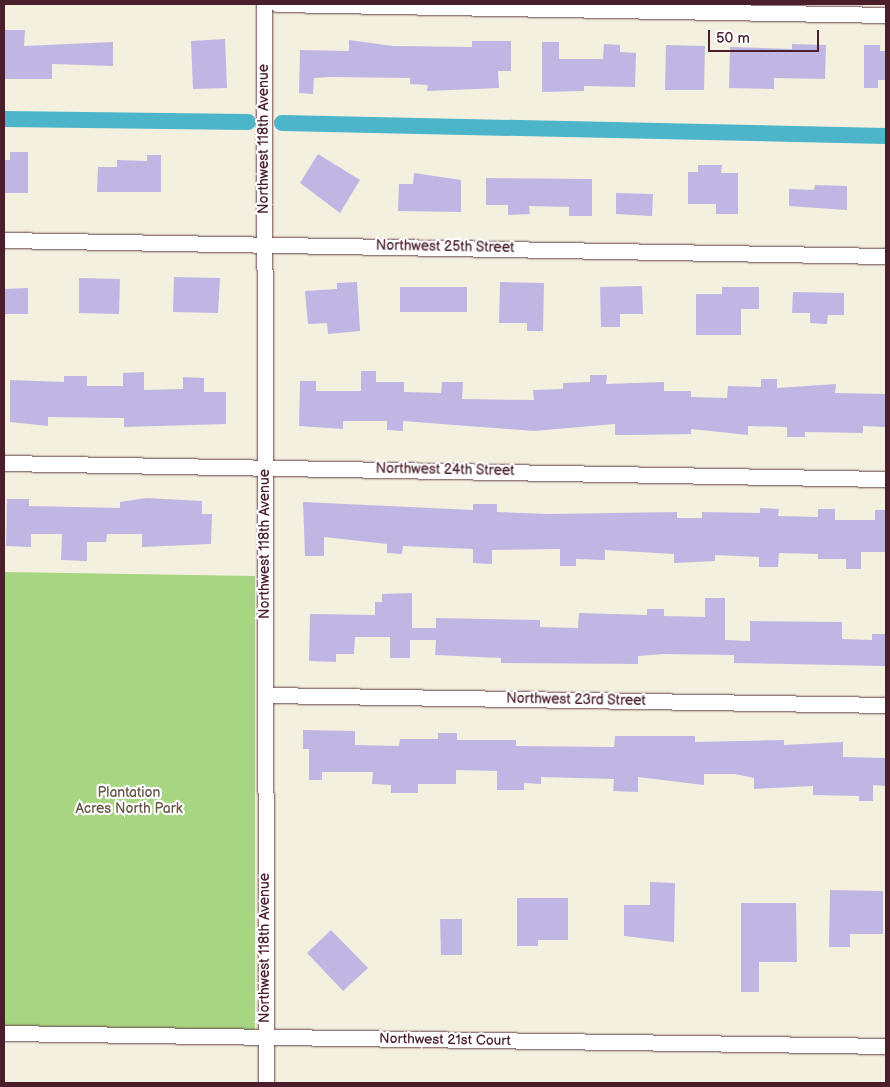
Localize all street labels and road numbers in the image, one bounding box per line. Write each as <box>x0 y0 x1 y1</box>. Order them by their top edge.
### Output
street label: Northwest 118th Avenue <box>256 64 272 214</box>
street label: Northwest 25th Street <box>375 237 515 257</box>
street label: Northwest 24th Street <box>375 460 515 480</box>
street label: Northwest 118th Avenue <box>257 469 273 619</box>
street label: Northwest 23rd Street <box>506 690 646 710</box>
street label: Northwest 118th Avenue <box>257 873 273 1023</box>
street label: Northwest 21st Court <box>379 1030 511 1050</box>

